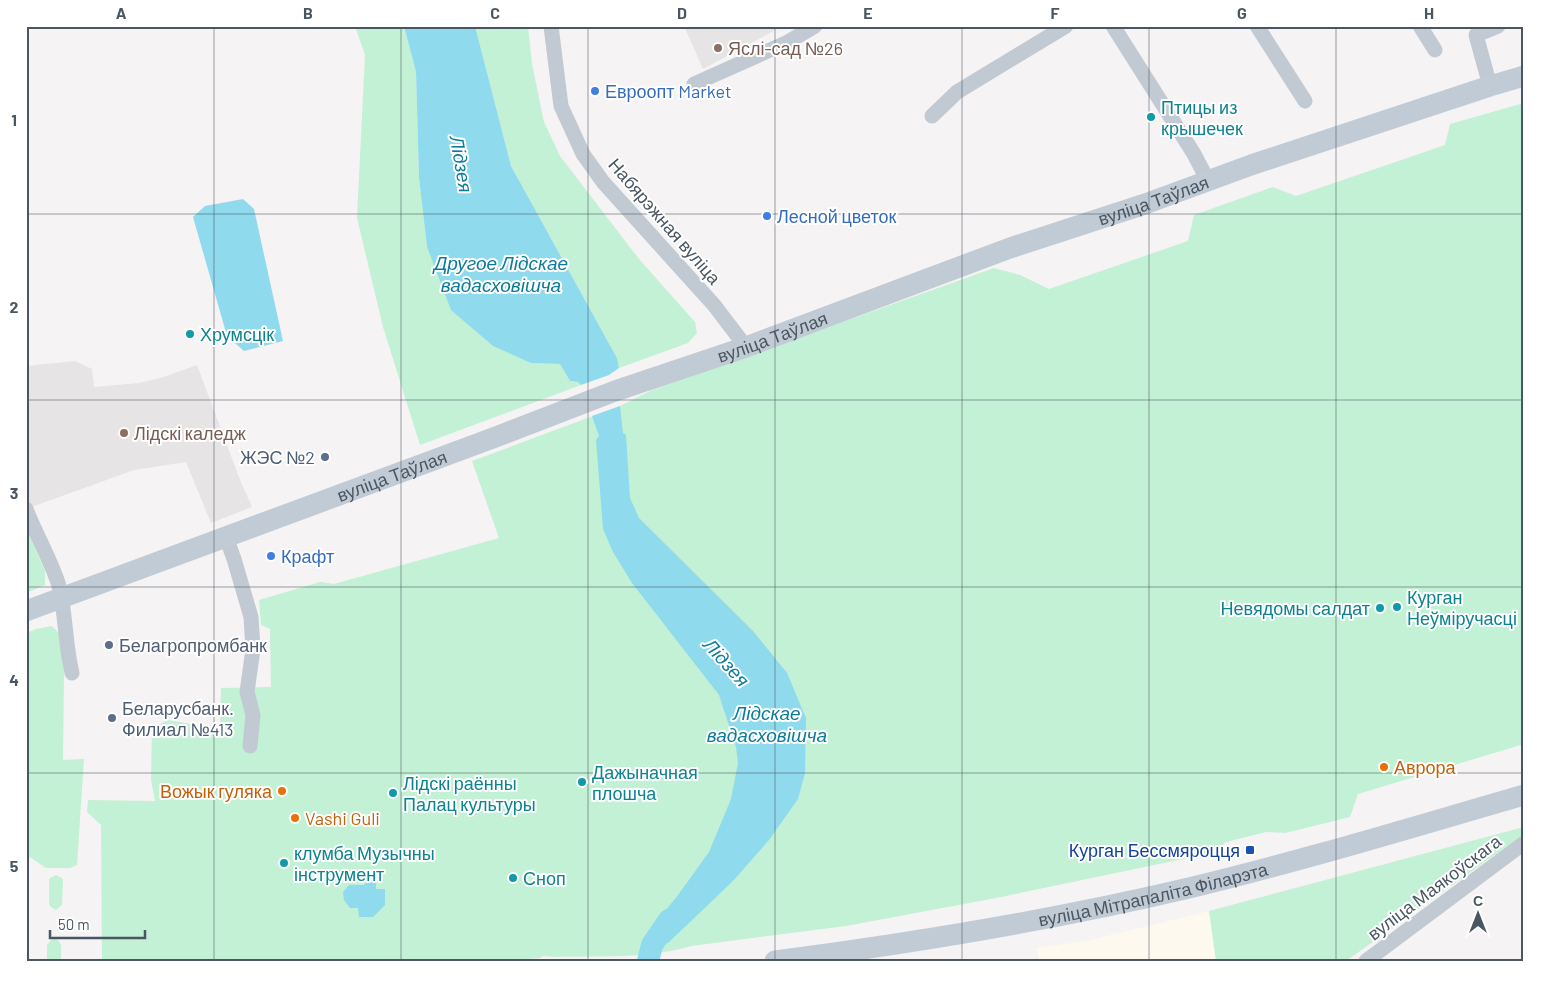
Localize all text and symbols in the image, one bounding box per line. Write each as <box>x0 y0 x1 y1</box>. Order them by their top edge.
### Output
text: A <box>116 3 127 22</box>
text: B <box>303 3 313 22</box>
text: C <box>490 3 500 22</box>
text: D <box>677 3 687 22</box>
text: E <box>863 3 873 22</box>
text: F <box>1051 3 1060 22</box>
text: G <box>1237 3 1247 22</box>
text: H <box>1424 3 1434 22</box>
place label: Яслі-сад №26 <box>728 37 843 59</box>
marker: Яслі-сад №26 <box>712 42 724 54</box>
place label: Евроопт Market <box>605 80 732 102</box>
marker: Евроопт Market <box>589 85 601 97</box>
place label: Птицы из крышечек <box>1161 96 1243 139</box>
text: 1 <box>11 110 17 129</box>
marker: Птицы из крышечек <box>1145 111 1157 123</box>
water label: Лідзея <box>445 132 478 194</box>
street label: Набярэжная вуліца <box>604 153 726 289</box>
street label: вуліца Таўлая <box>1095 171 1212 230</box>
place label: Лесной цветок <box>777 205 897 227</box>
marker: Лесной цветок <box>761 210 773 222</box>
water label: Другое Лідскае вадасховішча <box>432 251 568 296</box>
text: 2 <box>10 297 19 316</box>
street label: вуліца Таўлая <box>714 307 830 367</box>
place label: Хрумсцік <box>200 323 274 345</box>
marker: Хрумсцік <box>184 328 196 340</box>
place label: Лідскі каледж <box>134 422 246 444</box>
marker: Лідскі каледж <box>118 427 130 439</box>
street label: вуліца Таўлая <box>334 445 450 506</box>
place label: ЖЭС №2 <box>240 446 315 468</box>
marker: ЖЭС №2 <box>319 451 331 463</box>
text: 3 <box>10 483 18 502</box>
place label: Крафт <box>281 545 334 567</box>
marker: Крафт <box>265 550 277 562</box>
place label: Курган Неўміручасці <box>1407 586 1517 629</box>
place label: Невядомы салдат <box>1221 597 1370 619</box>
marker: Курган Неўміручасці <box>1391 601 1403 613</box>
marker: Невядомы салдат <box>1374 602 1386 614</box>
water label: Лідзея <box>698 632 755 691</box>
place label: Белагропромбанк <box>119 634 267 656</box>
marker: Белагропромбанк <box>103 639 115 651</box>
text: 4 <box>9 670 19 689</box>
place label: Беларусбанк. Филиал №413 <box>122 697 234 740</box>
water label: Лідскае вадасховішча <box>707 701 827 746</box>
marker: Беларусбанк. Филиал №413 <box>106 712 118 724</box>
place label: Аврора <box>1394 756 1457 778</box>
place label: Дажыначная плошча <box>592 761 698 804</box>
marker: Аврора <box>1378 761 1390 773</box>
place label: Лідскі раённы Палац культуры <box>403 772 536 815</box>
marker: Дажыначная плошча <box>576 776 588 788</box>
place label: Вожык гуляка <box>160 780 273 802</box>
marker: Вожык гуляка <box>276 785 288 797</box>
marker: Лідскі раённы Палац культуры <box>387 787 399 799</box>
place label: Vashi Guli <box>305 807 380 829</box>
marker: Vashi Guli <box>289 812 301 824</box>
street label: вуліца Маякоўскага <box>1363 829 1506 944</box>
place label: Курган Бессмяроцця <box>1069 839 1240 861</box>
place label: клумба Музычны інструмент <box>294 842 435 885</box>
marker: Курган Бессмяроцця <box>1244 844 1256 856</box>
text: 5 <box>10 856 19 875</box>
marker: клумба Музычны інструмент <box>278 857 290 869</box>
street label: вуліца Мітрапаліта Філарэта <box>1036 857 1271 931</box>
place label: Сноп <box>523 867 566 889</box>
marker: Сноп <box>507 872 519 884</box>
north arrow <box>1452 890 1502 940</box>
text: С <box>1473 892 1483 909</box>
scale bar <box>50 907 145 939</box>
text: 50 m <box>58 915 90 933</box>

